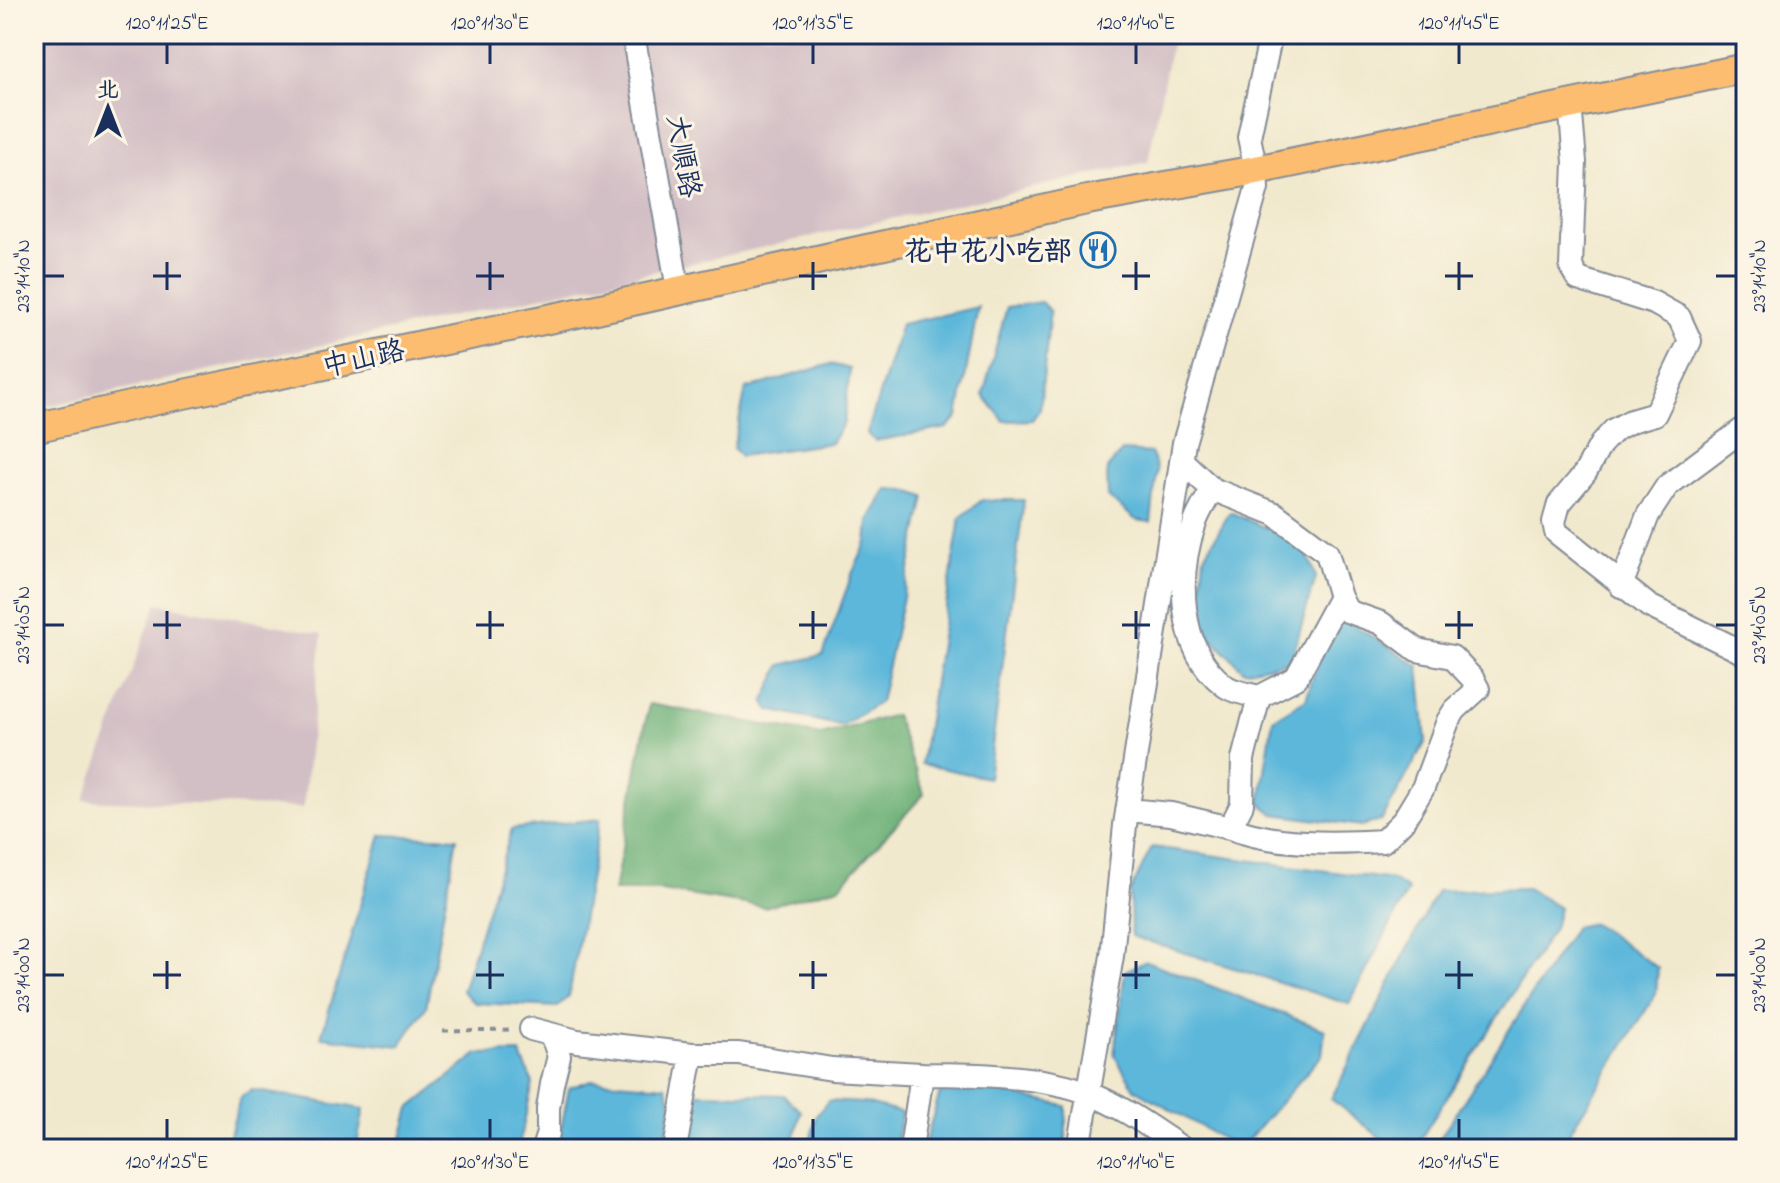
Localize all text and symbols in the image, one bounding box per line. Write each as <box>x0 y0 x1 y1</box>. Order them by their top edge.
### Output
text: 120°11'25"E <box>125 10 209 39</box>
text: 120°11'30"E <box>451 10 529 39</box>
text: 120°11'35"E <box>772 10 854 39</box>
text: 120°11'40"E <box>1097 10 1175 39</box>
text: 120°11'45"E <box>1418 10 1500 39</box>
north arrow <box>68 68 148 148</box>
text: 北 <box>97 75 119 107</box>
street label: 大順路 <box>654 112 709 202</box>
restaurant icon: 花中花小吃部 <box>1079 231 1117 269</box>
place label: 花中花小吃部 <box>904 233 1072 274</box>
text: 23°14'10"N <box>10 239 39 313</box>
text: 23°14'10"N <box>1746 239 1775 313</box>
street label: 中山路 <box>318 332 409 389</box>
text: 23°14'05"N <box>10 586 39 664</box>
text: 23°14'05"N <box>1746 586 1775 664</box>
text: 23°14'00"N <box>10 937 39 1013</box>
text: 23°14'00"N <box>1746 937 1775 1013</box>
text: 120°11'25"E <box>125 1149 209 1178</box>
text: 120°11'30"E <box>451 1149 529 1178</box>
text: 120°11'35"E <box>772 1149 854 1178</box>
text: 120°11'40"E <box>1097 1149 1175 1178</box>
text: 120°11'45"E <box>1418 1149 1500 1178</box>

